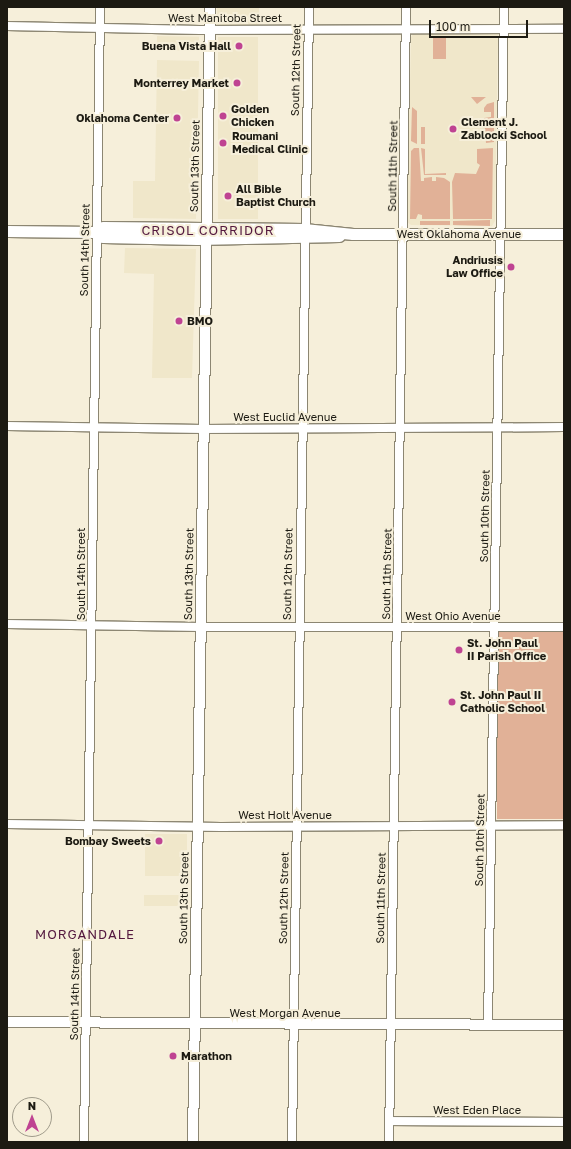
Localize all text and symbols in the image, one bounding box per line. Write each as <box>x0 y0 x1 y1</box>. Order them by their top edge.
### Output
street label: West Manitoba Street <box>168 11 282 25</box>
scale bar <box>431 12 530 38</box>
text: 100 m <box>436 19 470 34</box>
street label: South 12th Street <box>289 24 303 116</box>
place label: Buena Vista Hall <box>142 39 231 53</box>
marker: Buena Vista Hall <box>234 41 244 51</box>
place label: Monterrey Market <box>134 76 229 90</box>
marker: Monterrey Market <box>232 78 242 88</box>
place label: Golden Chicken <box>231 103 274 129</box>
place label: Oklahoma Center <box>76 111 169 125</box>
marker: Golden Chicken <box>218 111 228 121</box>
marker: Oklahoma Center <box>172 113 182 123</box>
place label: Clement J. Zablocki School <box>461 116 547 142</box>
street label: South 13th Street <box>188 120 202 212</box>
street label: South 11th Street <box>386 120 400 212</box>
marker: Clement J. Zablocki School <box>448 124 458 134</box>
place label: Roumani Medical Clinic <box>232 130 308 156</box>
marker: Roumani Medical Clinic <box>217 137 229 149</box>
place label: All Bible Baptist Church <box>236 183 316 209</box>
marker: All Bible Baptist Church <box>223 191 233 201</box>
street label: South 14th Street <box>78 204 92 296</box>
district label: CRISOL CORRIDOR <box>141 222 275 238</box>
street label: West Oklahoma Avenue <box>397 227 521 241</box>
place label: Andriusis Law Office <box>446 254 503 280</box>
marker: Andriusis Law Office <box>506 262 516 272</box>
place label: BMO <box>187 314 213 328</box>
marker: BMO <box>174 316 184 326</box>
street label: West Euclid Avenue <box>233 410 337 424</box>
street label: South 10th Street <box>478 469 492 563</box>
street label: South 14th Street <box>74 528 88 620</box>
street label: South 13th Street <box>182 528 196 620</box>
street label: South 12th Street <box>281 528 295 620</box>
street label: South 11th Street <box>380 528 394 620</box>
street label: West Ohio Avenue <box>405 609 501 623</box>
place label: St. John Paul II Parish Office <box>467 637 546 663</box>
marker: St. John Paul II Parish Office <box>454 645 464 655</box>
place label: St. John Paul II Catholic School <box>460 689 545 715</box>
marker: St. John Paul II Catholic School <box>447 697 457 707</box>
street label: South 10th Street <box>473 793 487 887</box>
street label: West Holt Avenue <box>238 808 332 822</box>
place label: Bombay Sweets <box>65 834 151 848</box>
marker: Bombay Sweets <box>154 836 164 846</box>
street label: South 13th Street <box>177 852 191 944</box>
street label: South 12th Street <box>277 852 291 944</box>
street label: South 11th Street <box>374 852 388 944</box>
district label: MORGANDALE <box>35 926 135 942</box>
street label: South 14th Street <box>68 948 82 1040</box>
street label: West Morgan Avenue <box>229 1006 341 1020</box>
place label: Marathon <box>181 1049 232 1063</box>
marker: Marathon <box>168 1051 178 1061</box>
north arrow <box>12 1097 52 1137</box>
text: N <box>28 1099 36 1112</box>
street label: West Eden Place <box>433 1103 521 1117</box>

